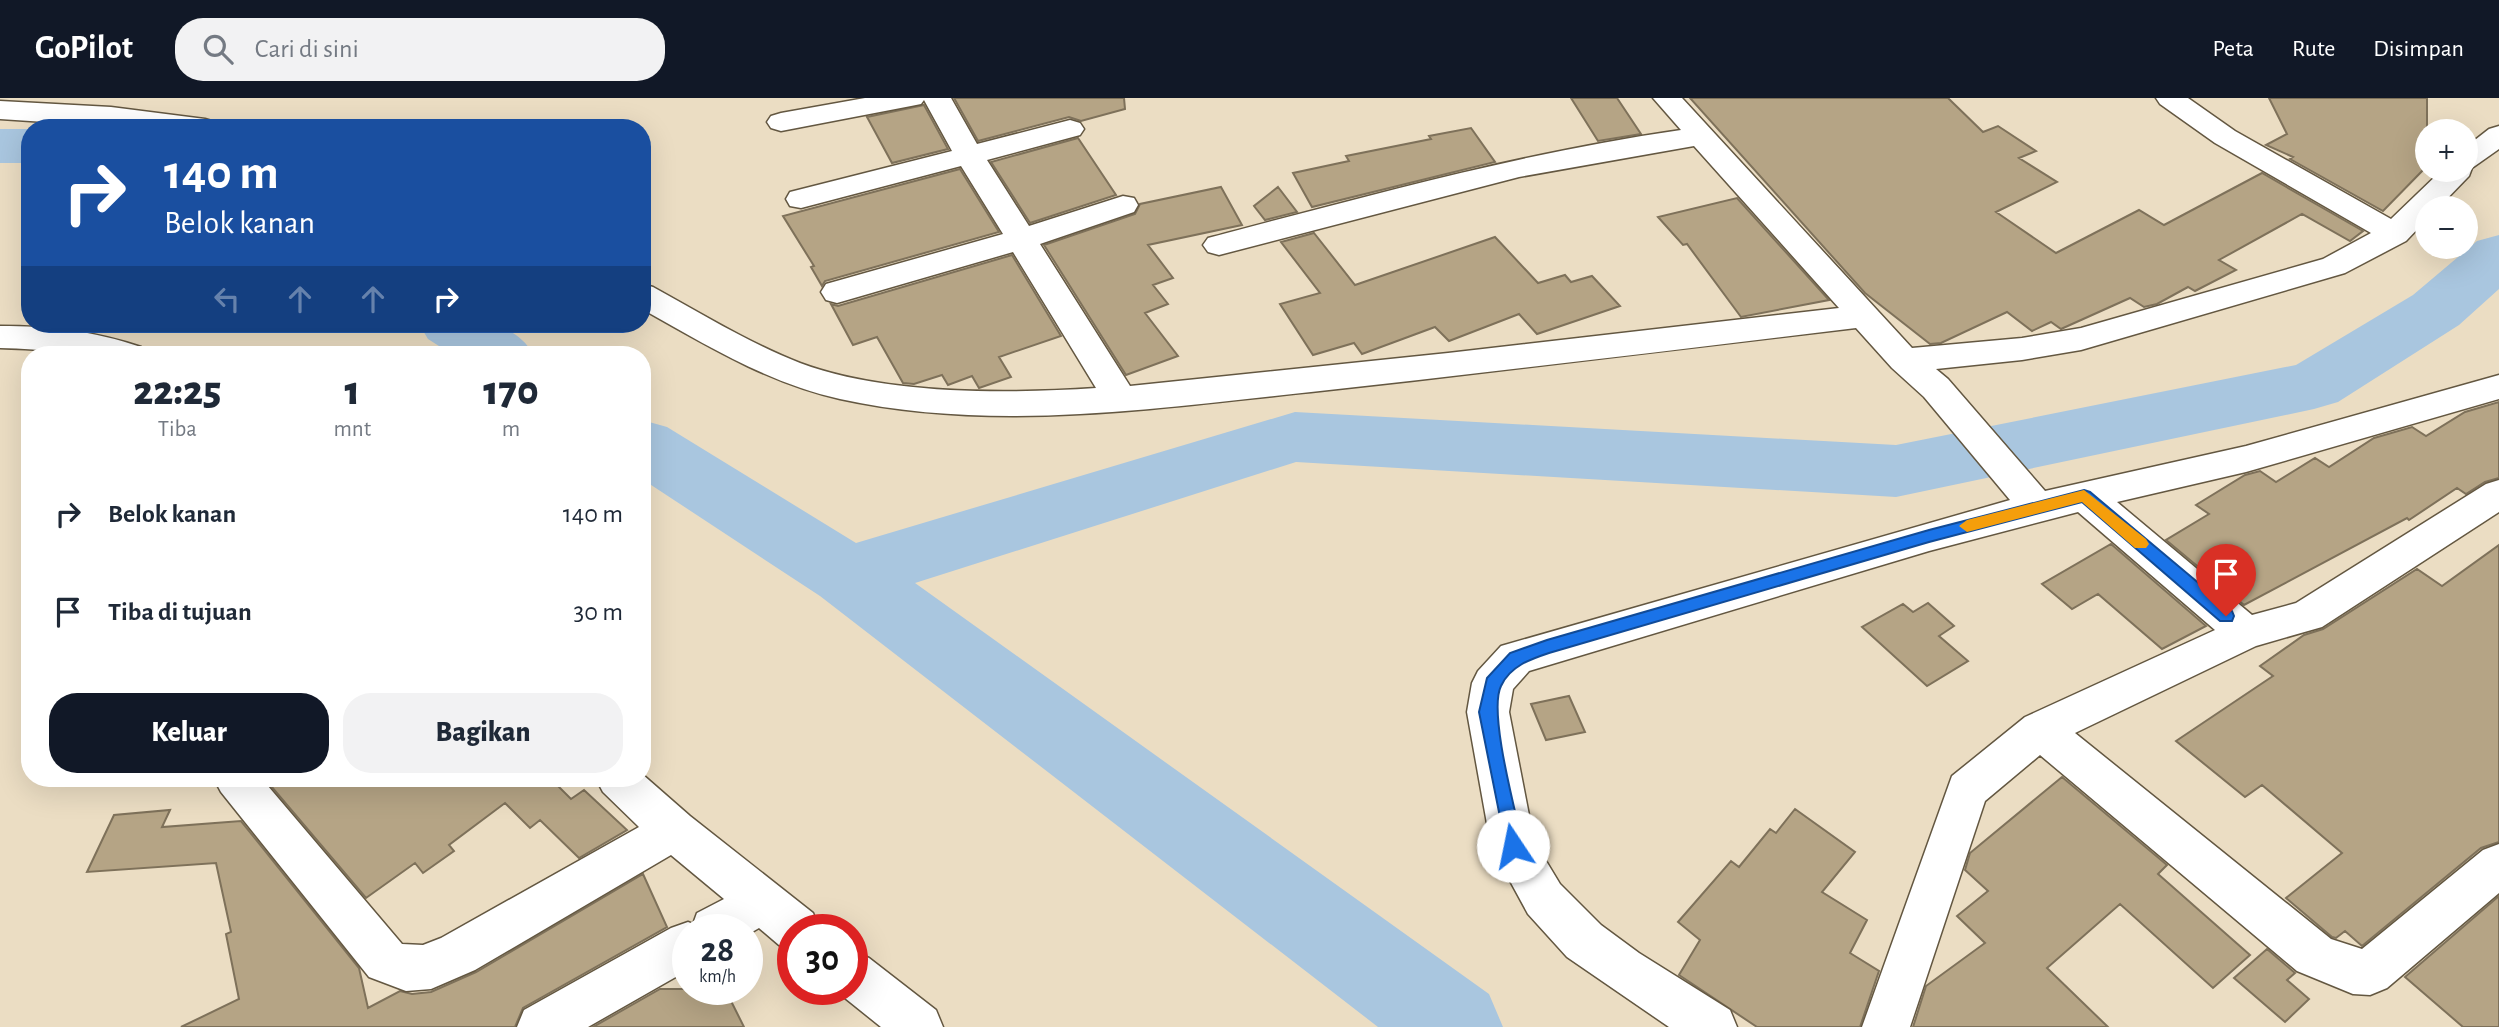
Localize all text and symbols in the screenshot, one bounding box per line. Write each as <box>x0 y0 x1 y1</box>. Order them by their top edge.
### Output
search box <box>175 18 665 81</box>
icon: search <box>199 30 237 68</box>
text: GoPilot <box>35 32 133 65</box>
text: Cari di sini <box>255 36 359 62</box>
text: Peta <box>2213 37 2254 61</box>
text: Rute <box>2292 37 2335 61</box>
text: Disimpan <box>2373 37 2464 61</box>
map controls <box>2415 119 2478 259</box>
button: + <box>2415 119 2478 182</box>
icon: right <box>49 147 140 238</box>
text: 140 m <box>164 149 279 198</box>
button: − <box>2415 196 2478 259</box>
text: Belok kanan <box>164 207 315 239</box>
icon: left <box>208 280 246 318</box>
icon: ahead <box>281 280 319 318</box>
icon: ahead <box>354 280 392 318</box>
icon: right <box>427 280 465 318</box>
text: 22:25 <box>133 370 221 412</box>
text: 1 <box>345 370 360 412</box>
text: 170 <box>483 370 539 412</box>
text: Tiba <box>158 418 197 441</box>
text: mnt <box>334 418 371 441</box>
text: m <box>502 418 520 441</box>
icon: right <box>49 495 87 533</box>
text: Belok kanan <box>108 501 236 527</box>
text: 140 m <box>563 501 623 527</box>
pin <box>2196 544 2256 616</box>
icon: arrive <box>2207 555 2245 593</box>
icon: arrive <box>49 593 87 631</box>
text: Tiba di tujuan <box>108 599 252 625</box>
text: 30 m <box>573 599 623 625</box>
button: Keluar <box>49 693 329 773</box>
button: Bagikan <box>343 693 623 773</box>
position arrow <box>1476 809 1550 883</box>
speed limit sign: 30 <box>777 914 868 1005</box>
text: 28 <box>701 933 734 968</box>
text: km/h <box>699 968 736 986</box>

